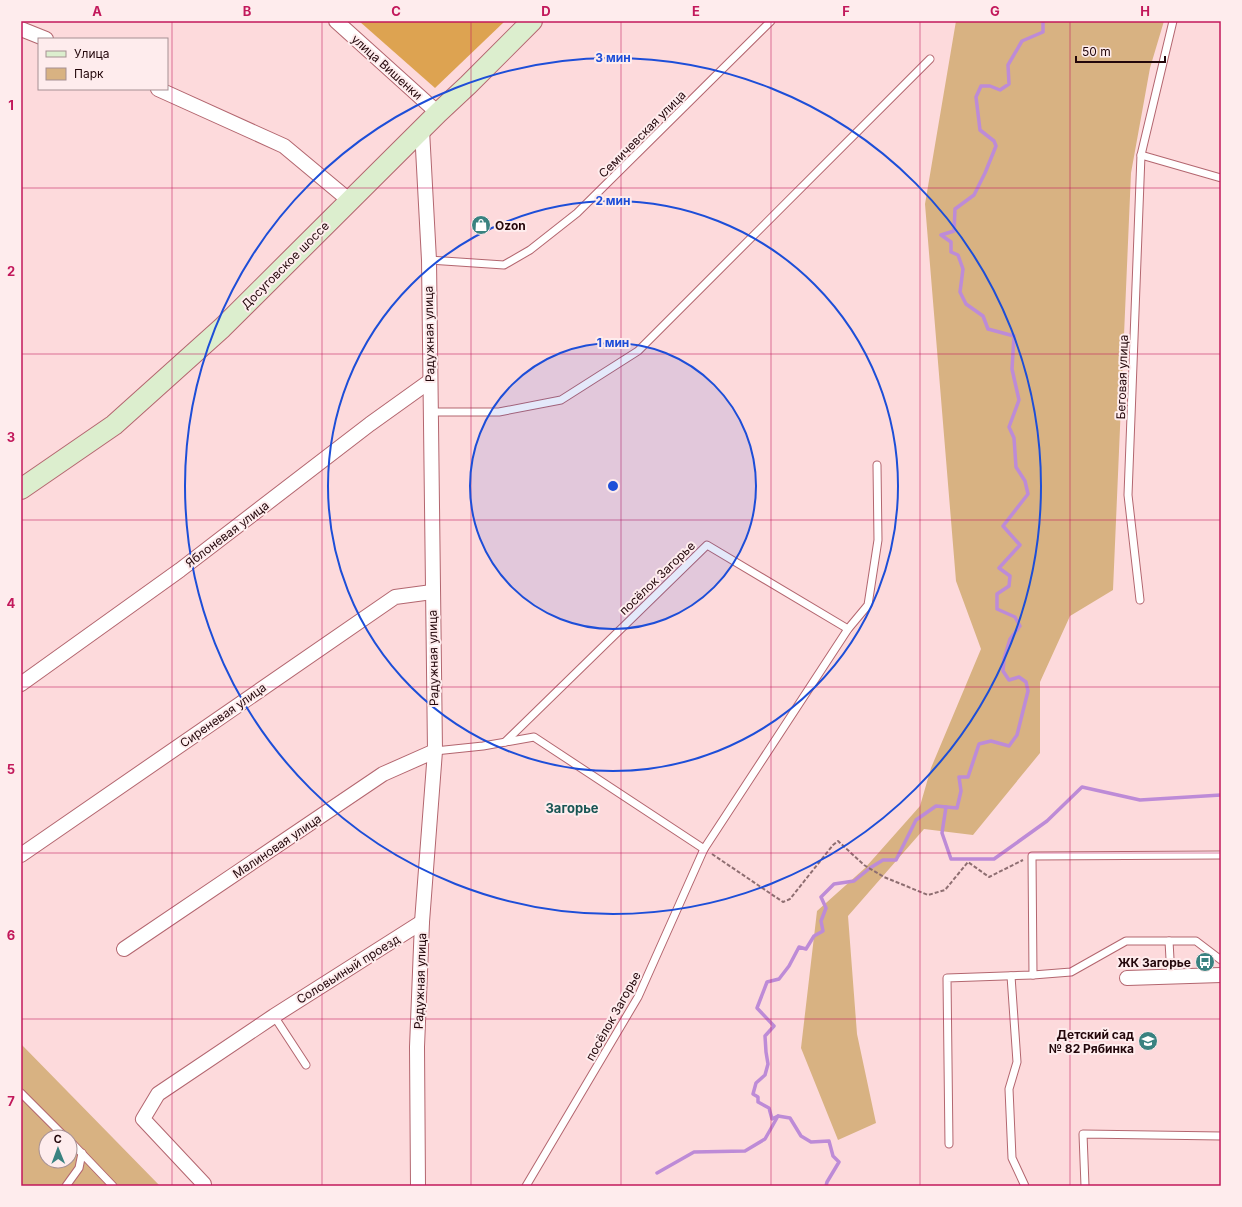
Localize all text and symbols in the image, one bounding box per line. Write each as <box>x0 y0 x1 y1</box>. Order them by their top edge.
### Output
text: A <box>92 3 102 19</box>
text: B <box>243 3 252 19</box>
text: C <box>391 3 401 19</box>
text: D <box>541 3 551 19</box>
text: E <box>692 3 700 19</box>
text: F <box>842 3 850 19</box>
text: G <box>990 3 1000 19</box>
text: H <box>1140 3 1150 19</box>
street label: улица Вишенки <box>349 31 425 103</box>
legend <box>38 38 168 90</box>
scale bar <box>1076 38 1165 64</box>
text: 50 m <box>1082 44 1111 59</box>
text: Улица <box>74 46 109 61</box>
text: 3 мин <box>595 50 631 65</box>
text: Парк <box>74 66 104 81</box>
street label: Семичевская улица <box>595 87 689 181</box>
text: 1 <box>8 97 14 113</box>
text: 2 мин <box>595 193 631 208</box>
shop icon: Ozon <box>470 214 492 236</box>
street label: Досуговское шоссе <box>238 218 332 312</box>
place label: Ozon <box>495 218 526 233</box>
text: 2 <box>7 263 15 279</box>
street label: Радужная улица <box>421 286 437 382</box>
street label: Беговая улица <box>1113 334 1131 420</box>
text: 1 мин <box>597 335 629 350</box>
text: 3 <box>7 429 15 445</box>
centre of rings <box>606 479 620 493</box>
street label: Яблоневая улица <box>182 498 272 570</box>
street label: посёлок Загорье <box>616 538 698 618</box>
text: 4 <box>7 595 16 611</box>
street label: Радужная улица <box>425 610 441 706</box>
street label: Сиреневая улица <box>177 680 269 750</box>
text: 5 <box>7 761 15 777</box>
district label: Загорье <box>545 800 599 816</box>
street label: Малиновая улица <box>230 811 324 881</box>
text: 6 <box>7 927 15 943</box>
street label: Соловьиный проезд <box>294 931 403 1007</box>
street label: Радужная улица <box>411 933 429 1029</box>
bus stop icon: ЖК Загорье <box>1194 951 1216 973</box>
place label: ЖК Загорье <box>1118 955 1191 970</box>
street label: посёлок Загорье <box>582 969 644 1063</box>
place label: Детский сад № 82 Рябинка <box>1049 1027 1134 1056</box>
school or university icon: Детский сад № 82 Рябинка <box>1137 1030 1159 1052</box>
text: 7 <box>7 1093 15 1109</box>
north arrow <box>38 1129 78 1169</box>
text: С <box>54 1132 62 1146</box>

